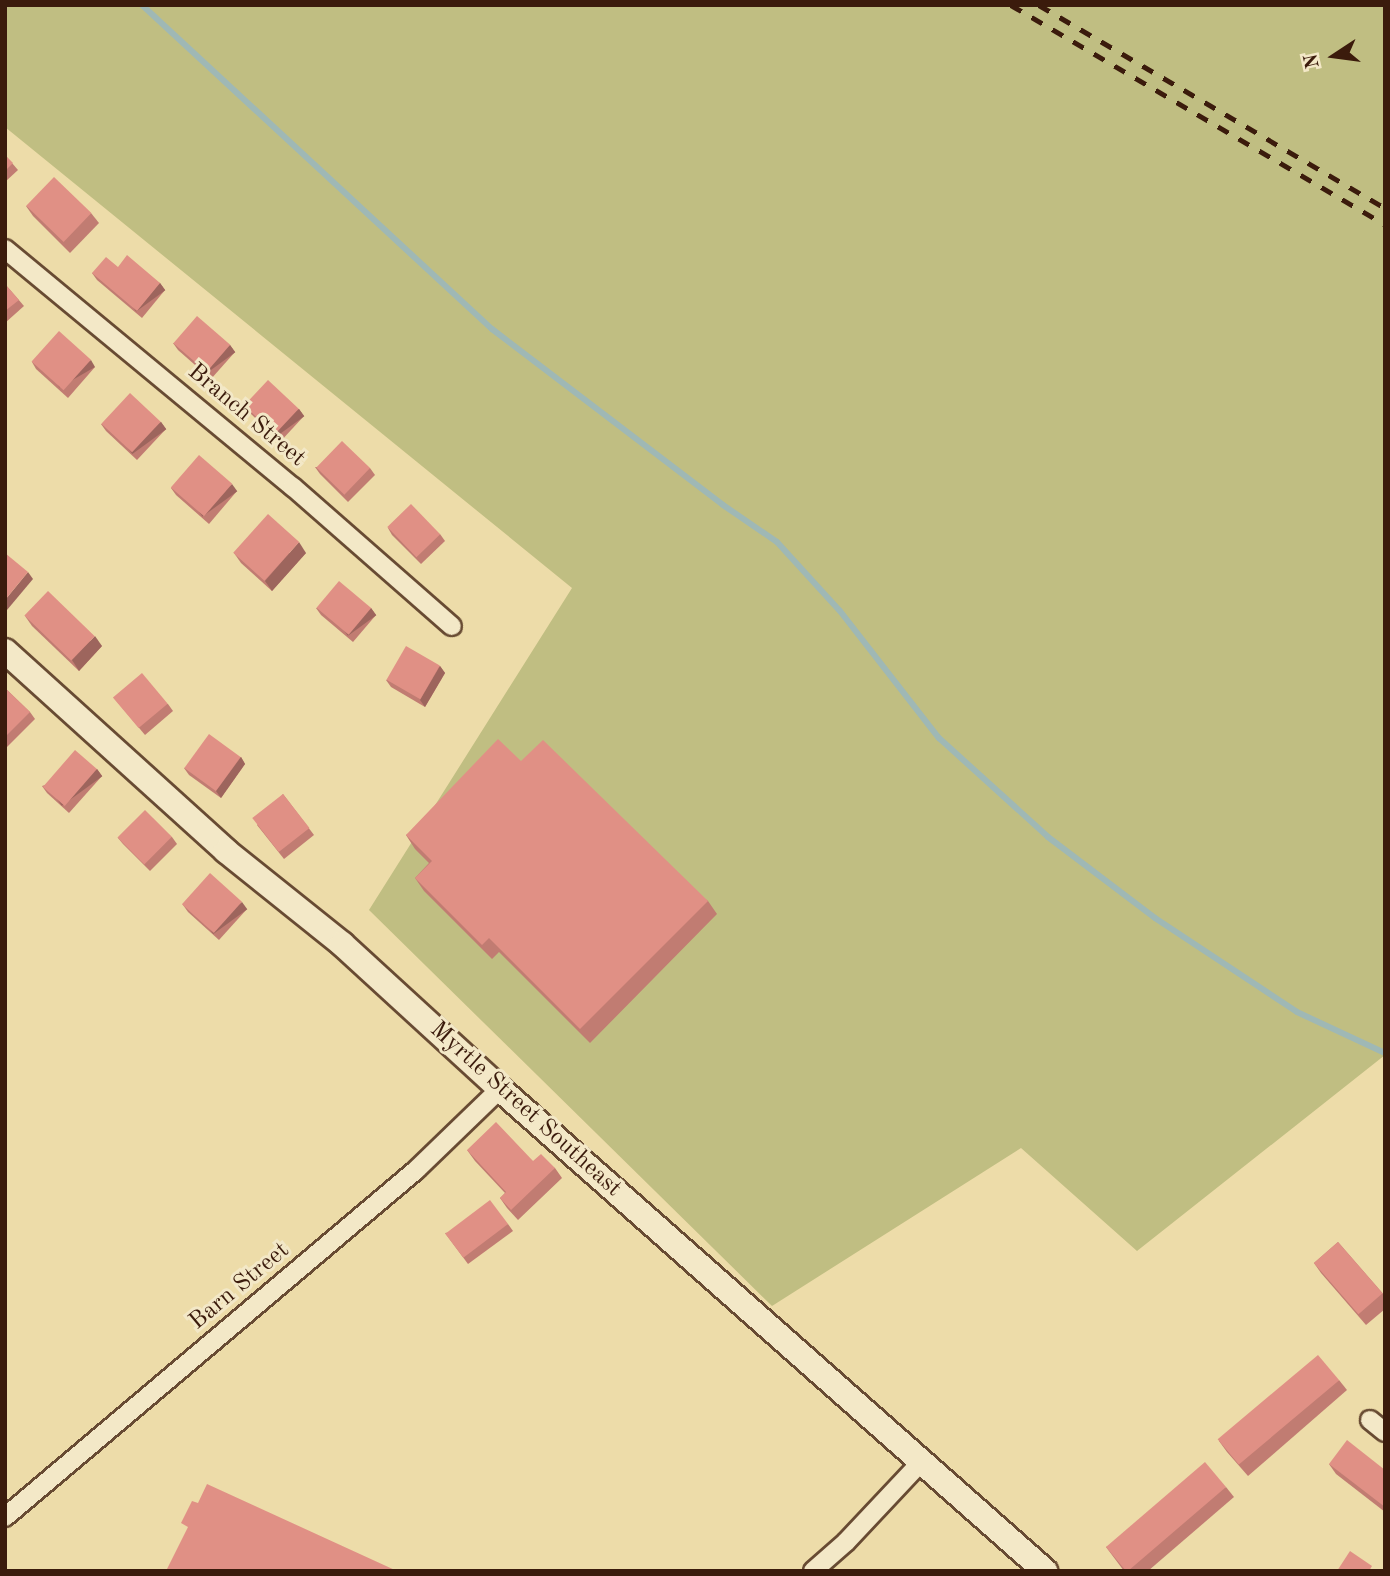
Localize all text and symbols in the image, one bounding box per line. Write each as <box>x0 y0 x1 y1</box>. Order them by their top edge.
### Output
north arrow <box>1299 21 1369 91</box>
text: N <box>1302 52 1324 70</box>
street label: Branch Street <box>181 358 311 474</box>
street label: Myrtle Street Southeast <box>423 1016 627 1204</box>
street label: Barn Street <box>184 1237 296 1337</box>

